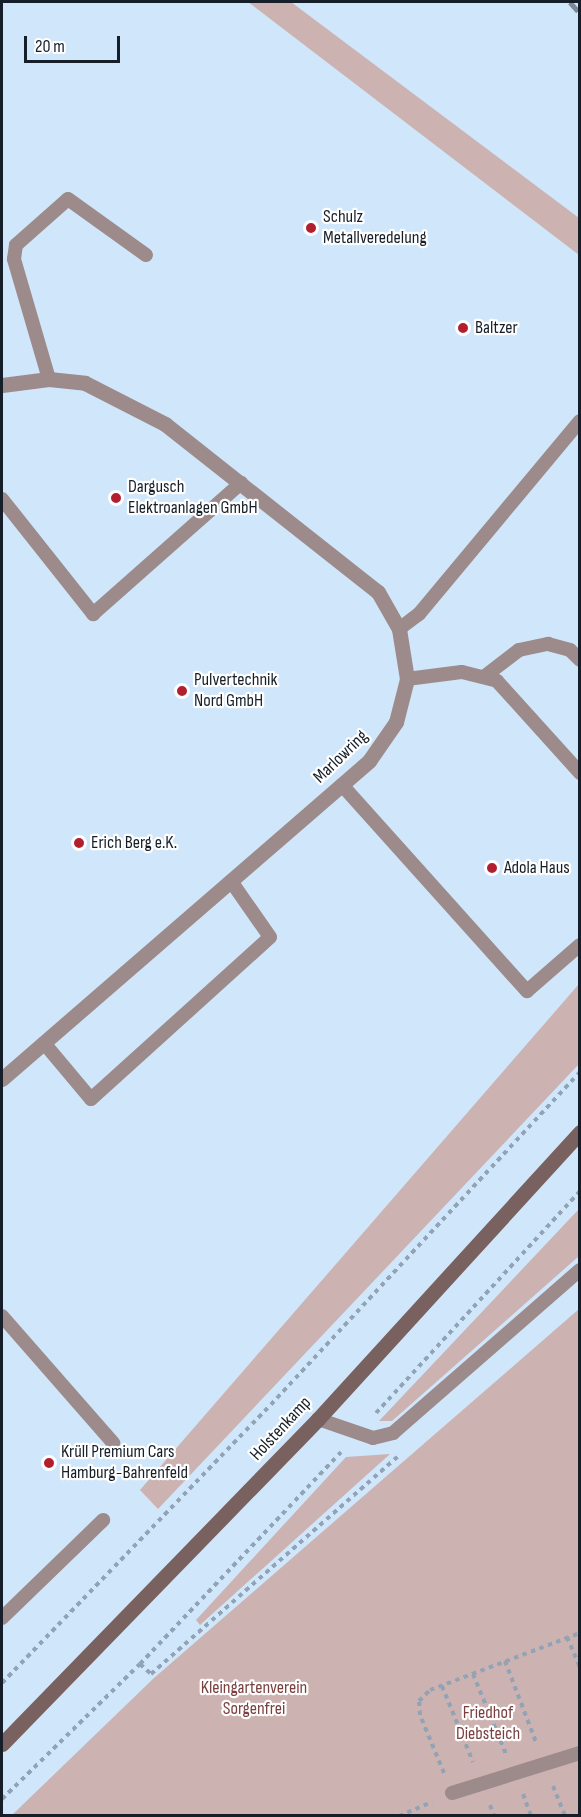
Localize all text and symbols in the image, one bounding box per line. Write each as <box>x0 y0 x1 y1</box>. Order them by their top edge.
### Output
scale bar <box>27 24 123 62</box>
text: 20 m <box>35 36 65 57</box>
place label: Schulz Metallveredelung <box>323 207 427 250</box>
marker: Schulz Metallveredelung <box>304 221 318 235</box>
place label: Baltzer <box>475 317 518 339</box>
marker: Baltzer <box>456 321 470 335</box>
place label: Dargusch Elektroanlagen GmbH <box>128 477 258 520</box>
marker: Dargusch Elektroanlagen GmbH <box>109 491 123 505</box>
place label: Pulvertechnik Nord GmbH <box>194 670 277 712</box>
marker: Pulvertechnik Nord GmbH <box>175 684 189 698</box>
street label: Marlowring <box>309 726 373 788</box>
place label: Erich Berg e.K. <box>91 832 177 854</box>
marker: Erich Berg e.K. <box>72 836 86 850</box>
place label: Adola Haus <box>504 857 570 879</box>
marker: Adola Haus <box>485 861 499 875</box>
street label: Holstenkamp <box>246 1393 316 1465</box>
place label: Krüll Premium Cars Hamburg-Bahrenfeld <box>61 1442 188 1484</box>
marker: Krüll Premium Cars Hamburg-Bahrenfeld <box>42 1456 56 1470</box>
park label: Kleingartenverein Sorgenfrei <box>201 1678 307 1720</box>
park label: Friedhof Diebsteich <box>456 1703 520 1746</box>

